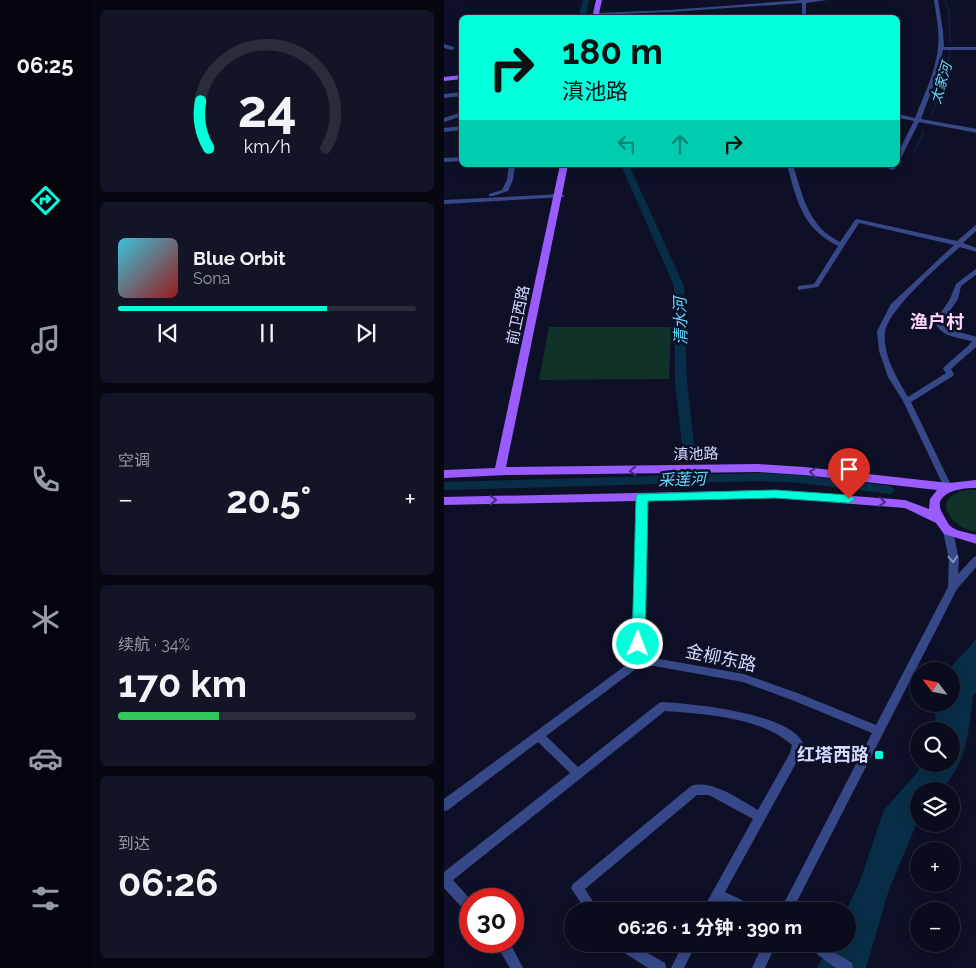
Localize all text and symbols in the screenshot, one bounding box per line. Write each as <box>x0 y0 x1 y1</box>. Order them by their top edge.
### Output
text: 180 m <box>562 31 663 72</box>
icon: right <box>479 35 544 100</box>
text: 06:25 <box>17 52 73 78</box>
water label: 太家河 <box>927 58 956 105</box>
text: 24 <box>237 78 297 139</box>
text: 滇池路 <box>562 78 628 104</box>
icon: left <box>613 130 641 158</box>
icon: ahead <box>666 130 694 158</box>
icon: right <box>719 130 747 158</box>
text: km/h <box>243 136 291 157</box>
icon: directions <box>28 183 63 218</box>
text: Blue Orbit <box>193 247 285 269</box>
text: Sona <box>193 269 230 288</box>
street label: 前卫西路 <box>503 284 533 346</box>
water label: 清水河 <box>671 294 690 345</box>
district label: 渔户村 <box>910 311 964 332</box>
icon: previous <box>154 319 182 347</box>
icon: pause <box>253 319 281 347</box>
icon: next <box>352 319 380 347</box>
icon: music <box>28 322 63 357</box>
street label: 滇池路 <box>673 445 719 463</box>
pin <box>828 448 870 499</box>
text: 空调 <box>118 451 150 470</box>
icon: arrive <box>835 455 863 483</box>
icon: phone <box>28 462 63 497</box>
one-way arrow <box>629 466 636 476</box>
one-way arrow <box>809 467 817 478</box>
water label: 采莲河 <box>658 469 709 490</box>
text: 20.5° <box>226 477 311 522</box>
text: − <box>118 483 133 516</box>
text: + <box>404 483 416 516</box>
one-way arrow <box>489 494 497 505</box>
one-way arrow <box>879 496 887 507</box>
one-way arrow <box>947 555 958 563</box>
icon: climate <box>28 602 63 637</box>
position arrow <box>611 617 663 669</box>
text: 续航 · 34% <box>118 635 190 654</box>
street label: 金柳东路 <box>684 640 759 675</box>
text: 170 km <box>118 661 247 706</box>
north arrow <box>910 662 960 712</box>
map controls <box>910 662 960 952</box>
button: search <box>910 722 960 772</box>
icon: car <box>28 741 63 776</box>
place label: 红塔西路 <box>797 744 869 765</box>
marker: 红塔西路 <box>873 749 885 761</box>
button: layers <box>910 782 960 832</box>
text: 到达 <box>118 834 150 853</box>
button: + <box>910 842 960 892</box>
text: 06:26 <box>118 860 218 905</box>
icon: filters <box>28 881 63 916</box>
speed limit sign: 30 <box>459 888 524 953</box>
button: − <box>910 902 960 952</box>
text: 06:26 · 1 分钟 · 390 m <box>618 916 802 938</box>

